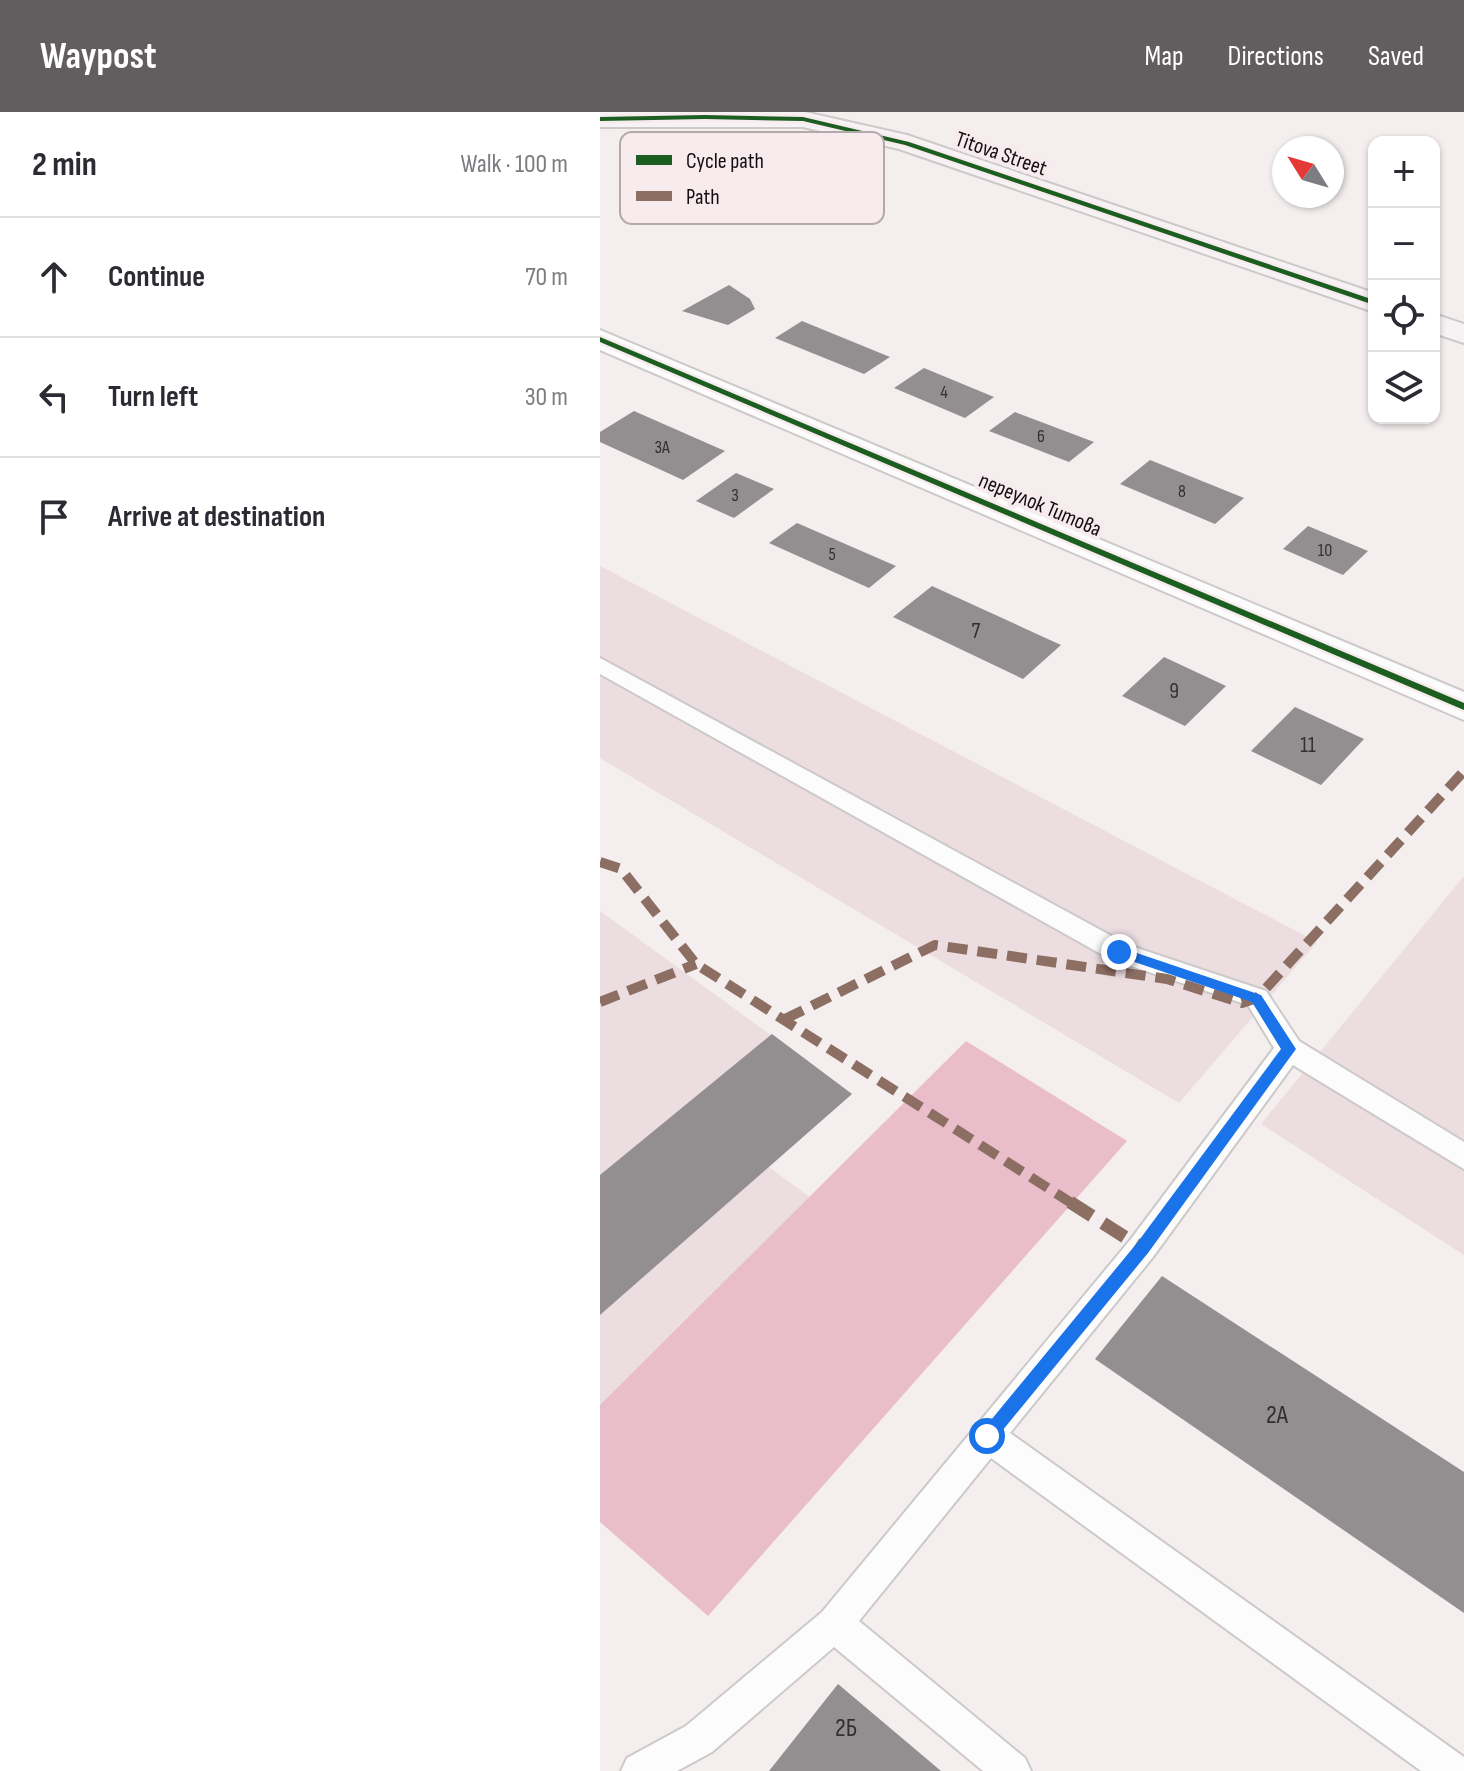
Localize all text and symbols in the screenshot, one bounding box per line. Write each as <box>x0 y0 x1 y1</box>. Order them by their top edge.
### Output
text: Waypost <box>40 34 157 79</box>
text: Map <box>1145 40 1184 73</box>
text: Directions <box>1228 40 1324 73</box>
text: Saved <box>1368 40 1424 73</box>
street label: Titova Street <box>952 126 1051 182</box>
legend <box>620 132 884 224</box>
north arrow <box>1272 136 1344 208</box>
map controls <box>1368 136 1440 424</box>
button: + <box>1368 136 1440 208</box>
text: 2 min <box>32 144 97 185</box>
text: Cycle path <box>686 148 764 175</box>
text: Walk · 100 m <box>460 149 568 180</box>
text: Path <box>686 184 720 211</box>
button: − <box>1368 208 1440 280</box>
icon: ahead <box>32 255 76 299</box>
text: Continue <box>108 259 205 295</box>
text: 70 m <box>525 262 568 293</box>
button: locate <box>1368 280 1440 352</box>
button: layers <box>1368 352 1440 424</box>
icon: left <box>32 375 76 419</box>
text: Turn left <box>108 379 198 415</box>
text: 30 m <box>525 382 568 413</box>
house number: 4 <box>940 382 948 403</box>
house number: 6 <box>1037 426 1045 447</box>
house number: 3А <box>654 437 670 458</box>
street label: переулок Титова <box>975 467 1105 543</box>
house number: 8 <box>1178 481 1186 502</box>
house number: 3 <box>731 485 739 506</box>
icon: arrive <box>32 495 76 539</box>
text: Arrive at destination <box>108 499 325 535</box>
house number: 10 <box>1318 540 1332 561</box>
house number: 5 <box>828 544 836 565</box>
house number: 7 <box>972 618 981 645</box>
house number: 9 <box>1169 678 1179 705</box>
house number: 11 <box>1300 732 1316 759</box>
route end <box>1101 934 1137 970</box>
house number: 2А <box>1266 1400 1289 1431</box>
route start <box>969 1418 1005 1454</box>
house number: 2Б <box>835 1713 857 1744</box>

